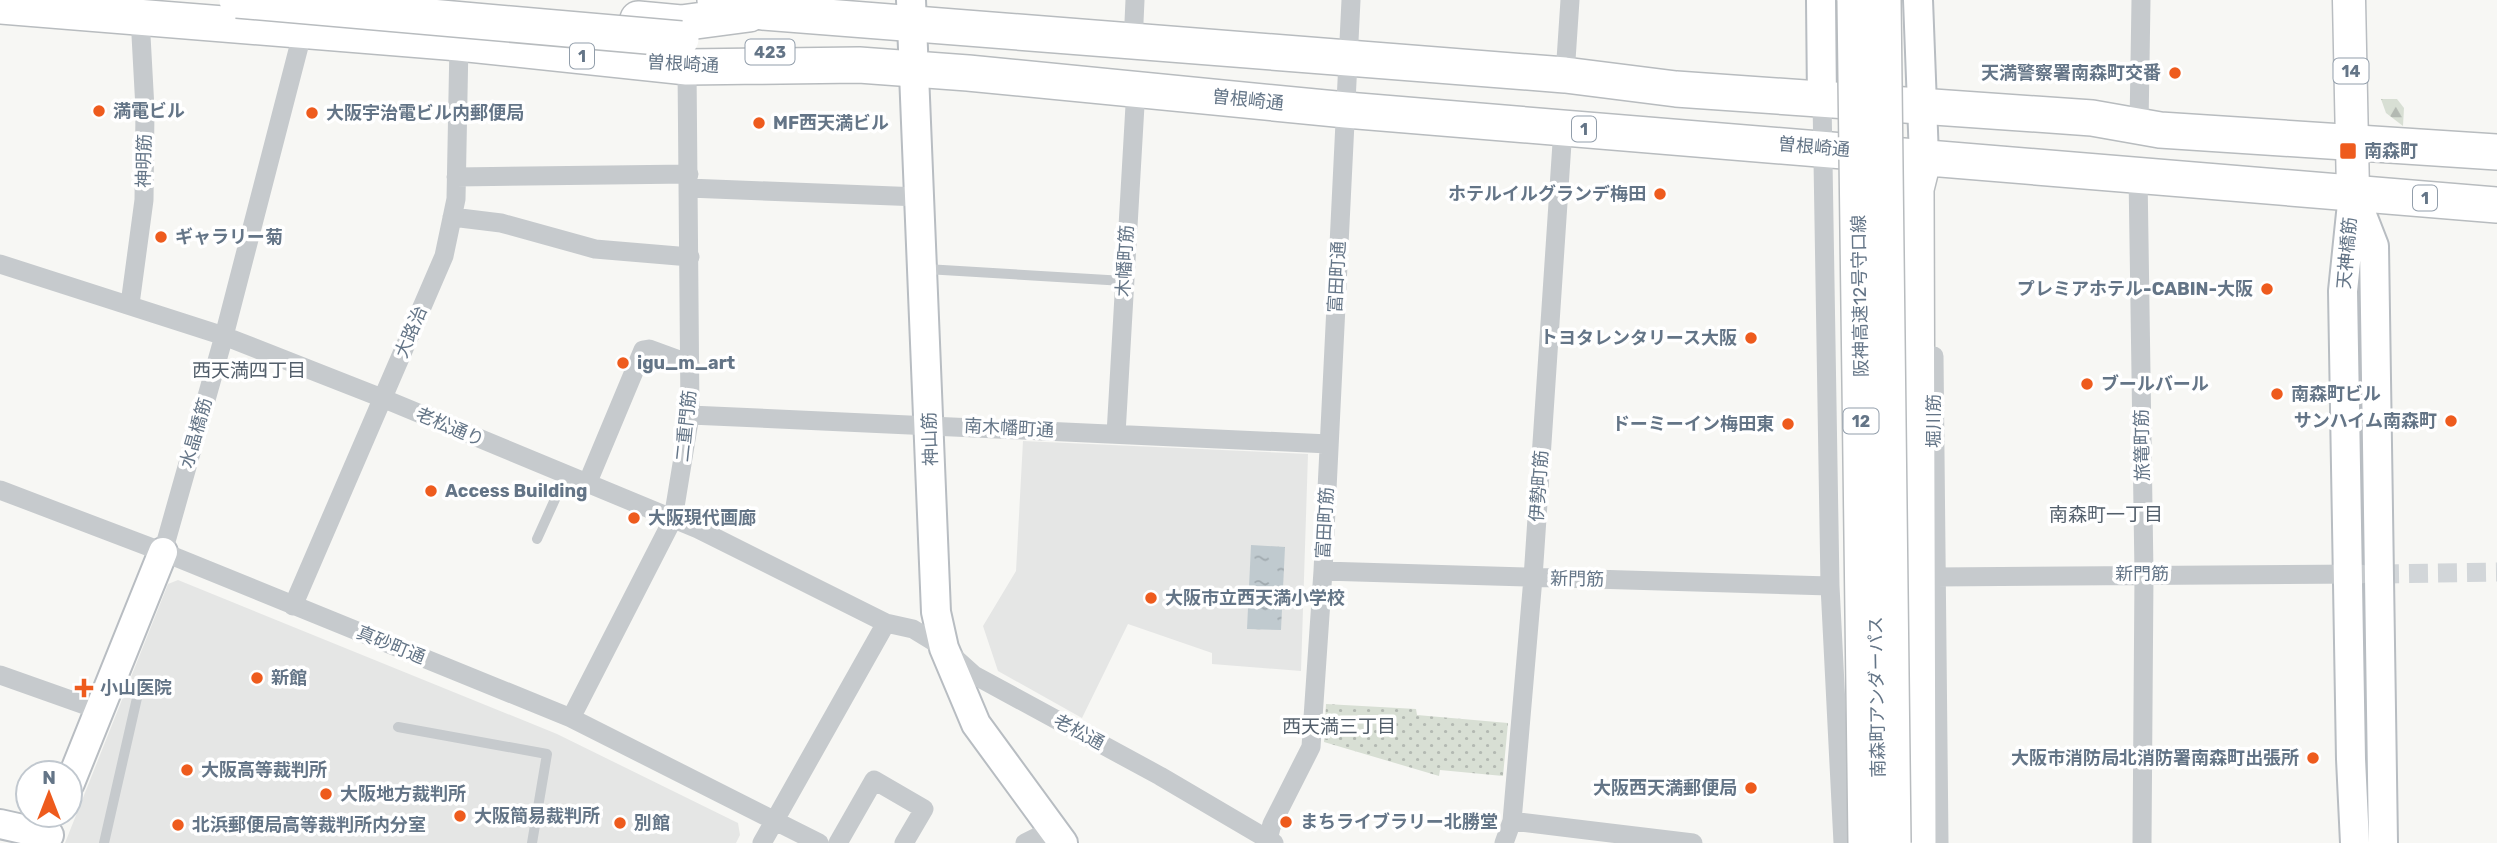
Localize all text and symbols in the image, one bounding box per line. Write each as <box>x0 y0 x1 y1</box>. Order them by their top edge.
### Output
road number: 423 <box>746 40 794 64</box>
road number: 1 <box>570 44 594 68</box>
street label: 曽根崎通 <box>646 51 720 77</box>
road number: 14 <box>2334 58 2368 83</box>
place label: 天満警察署南森町交番 <box>1981 62 2161 84</box>
marker: 天満警察署南森町交番 <box>2167 65 2183 81</box>
street label: 曽根崎通 <box>1211 85 1285 115</box>
place label: 満電ビル <box>113 100 185 122</box>
place label: 大阪宇治電ビル内郵便局 <box>326 102 524 124</box>
marker: 満電ビル <box>91 103 107 119</box>
marker: 大阪宇治電ビル内郵便局 <box>304 105 320 121</box>
place label: MF西天満ビル <box>773 112 889 134</box>
marker: MF西天満ビル <box>751 115 767 131</box>
road number: 1 <box>1572 116 1596 141</box>
street label: 曽根崎通 <box>1777 133 1851 161</box>
street label: 神明筋 <box>133 134 155 188</box>
place label: 南森町 <box>2364 140 2418 162</box>
marker: 南森町 <box>2338 141 2358 161</box>
place label: ホテルイルグランデ梅田 <box>1448 183 1646 205</box>
marker: ホテルイルグランデ梅田 <box>1652 186 1668 202</box>
road number: 1 <box>2413 186 2437 210</box>
street label: 阪神高速12号守口線 <box>1848 215 1872 377</box>
street label: 天神橋筋 <box>2333 216 2361 290</box>
street label: 木幡町筋 <box>1112 224 1138 298</box>
place label: ギャラリー菊 <box>175 226 283 248</box>
marker: ギャラリー菊 <box>153 229 169 245</box>
street label: 富田町通 <box>1324 240 1350 314</box>
place label: プレミアホテル-CABIN-大阪 <box>2017 278 2253 300</box>
marker: プレミアホテル-CABIN-大阪 <box>2259 281 2275 297</box>
street label: 大路治 <box>390 303 432 361</box>
place label: トヨタレンタリース大阪 <box>1540 327 1737 349</box>
marker: トヨタレンタリース大阪 <box>1743 330 1759 346</box>
place label: igu_m_art <box>637 352 735 374</box>
marker: igu_m_art <box>615 355 631 371</box>
district label: 西天満四丁目 <box>192 359 306 382</box>
place label: ブールバール <box>2101 373 2209 395</box>
marker: ブールバール <box>2079 376 2095 392</box>
place label: 南森町ビル <box>2291 383 2381 405</box>
marker: 南森町ビル <box>2269 386 2285 402</box>
street label: 二重門筋 <box>671 389 701 463</box>
street label: 堀川筋 <box>1923 394 1945 448</box>
street label: 水晶橋筋 <box>176 395 216 471</box>
street label: 老松通り <box>413 403 487 451</box>
road number: 12 <box>1843 408 1878 434</box>
street label: 旅篭町筋 <box>2130 409 2154 481</box>
place label: サンハイム南森町 <box>2294 410 2437 432</box>
street label: 神山筋 <box>918 412 942 466</box>
place label: ドーミーイン梅田東 <box>1612 413 1774 435</box>
marker: サンハイム南森町 <box>2443 413 2459 429</box>
street label: 南木幡町通 <box>963 415 1055 441</box>
marker: ドーミーイン梅田東 <box>1780 416 1796 432</box>
street label: 伊勢町筋 <box>1526 449 1552 523</box>
place label: Access Building <box>445 480 587 502</box>
marker: Access Building <box>423 483 439 499</box>
street label: 富田町筋 <box>1312 486 1338 560</box>
district label: 南森町一丁目 <box>2049 503 2163 526</box>
place label: 大阪現代画廊 <box>648 507 756 529</box>
marker: 大阪現代画廊 <box>626 510 642 526</box>
street label: 新門筋 <box>2115 563 2169 585</box>
street label: 新門筋 <box>1550 568 1604 590</box>
place label: 大阪市立西天満小学校 <box>1165 587 1345 609</box>
marker: 大阪市立西天満小学校 <box>1143 590 1159 606</box>
street label: 南森町アンダーパス <box>1865 616 1889 778</box>
street label: 真砂町通 <box>354 621 428 669</box>
place label: 新館 <box>271 667 307 689</box>
marker: 新館 <box>249 670 265 686</box>
place label: 小山医院 <box>100 677 172 699</box>
marker: 小山医院 <box>74 678 94 698</box>
street label: 老松通 <box>1050 710 1108 754</box>
district label: 西天満三丁目 <box>1282 715 1396 738</box>
place label: 大阪市消防局北消防署南森町出張所 <box>2011 747 2299 769</box>
marker: 大阪市消防局北消防署南森町出張所 <box>2305 750 2321 766</box>
north arrow <box>14 759 84 829</box>
place label: 大阪高等裁判所 <box>201 759 327 781</box>
marker: 大阪高等裁判所 <box>179 762 195 778</box>
text: N <box>42 766 56 789</box>
place label: 大阪西天満郵便局 <box>1593 777 1737 799</box>
marker: 大阪西天満郵便局 <box>1743 780 1759 796</box>
place label: 大阪地方裁判所 <box>340 783 466 805</box>
marker: 大阪地方裁判所 <box>318 786 334 802</box>
place label: 大阪簡易裁判所 <box>474 805 600 827</box>
marker: 大阪簡易裁判所 <box>452 808 468 824</box>
place label: まちライブラリー北勝堂 <box>1300 811 1498 833</box>
place label: 別館 <box>634 812 670 834</box>
place label: 北浜郵便局高等裁判所内分室 <box>192 814 426 836</box>
marker: まちライブラリー北勝堂 <box>1278 814 1294 830</box>
marker: 別館 <box>612 815 628 831</box>
marker: 北浜郵便局高等裁判所内分室 <box>170 817 186 833</box>

